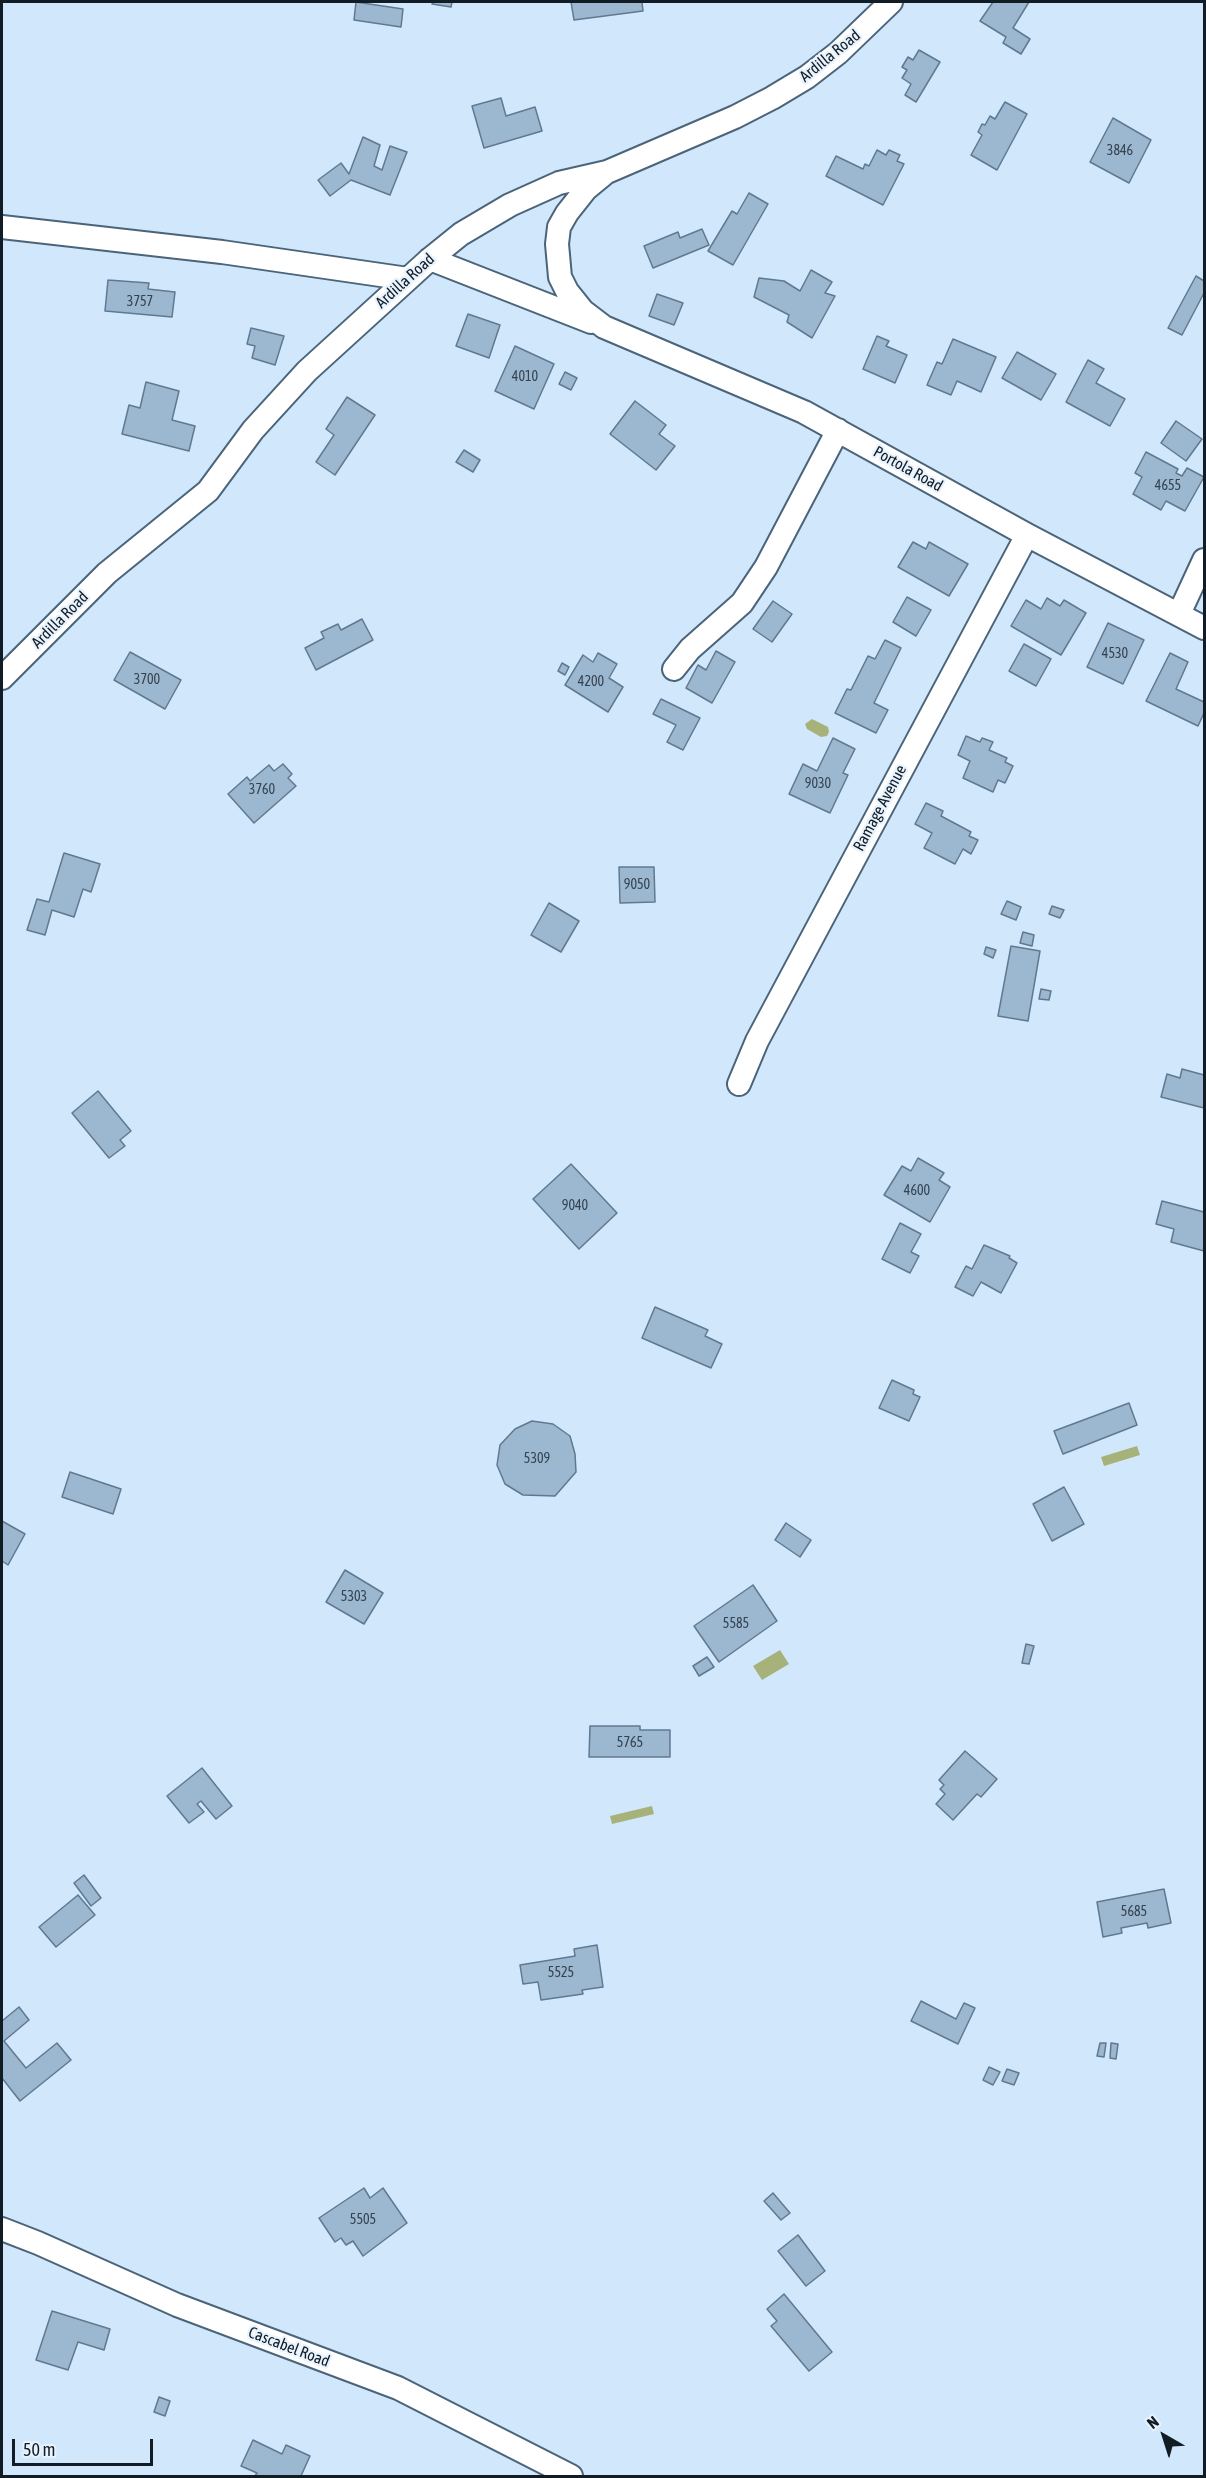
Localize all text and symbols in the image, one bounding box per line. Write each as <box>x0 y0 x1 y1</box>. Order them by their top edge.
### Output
street label: Ardilla Road <box>796 26 864 86</box>
house number: 3846 <box>1107 143 1133 159</box>
street label: Ardilla Road <box>372 250 438 312</box>
house number: 3757 <box>127 294 153 310</box>
house number: 4010 <box>512 369 538 385</box>
street label: Portola Road <box>870 442 946 496</box>
house number: 4655 <box>1155 478 1181 494</box>
street label: Ardilla Road <box>28 588 92 652</box>
house number: 4530 <box>1102 646 1128 662</box>
house number: 3700 <box>134 672 160 688</box>
house number: 4200 <box>578 674 604 690</box>
street label: Ramage Avenue <box>849 762 911 854</box>
house number: 9030 <box>805 776 831 792</box>
house number: 3760 <box>249 782 275 798</box>
house number: 9050 <box>624 877 650 893</box>
house number: 4600 <box>904 1183 930 1199</box>
house number: 9040 <box>562 1198 588 1214</box>
house number: 5309 <box>524 1451 550 1467</box>
house number: 5303 <box>341 1589 367 1605</box>
house number: 5585 <box>723 1616 749 1632</box>
house number: 5765 <box>617 1735 643 1751</box>
house number: 5685 <box>1121 1904 1147 1920</box>
house number: 5525 <box>548 1965 574 1981</box>
house number: 5505 <box>350 2212 376 2228</box>
street label: Cascabel Road <box>246 2323 332 2371</box>
north arrow <box>1134 2406 1194 2466</box>
text: N <box>1143 2412 1162 2432</box>
scale bar <box>15 2427 156 2465</box>
text: 50 m <box>23 2439 55 2460</box>

